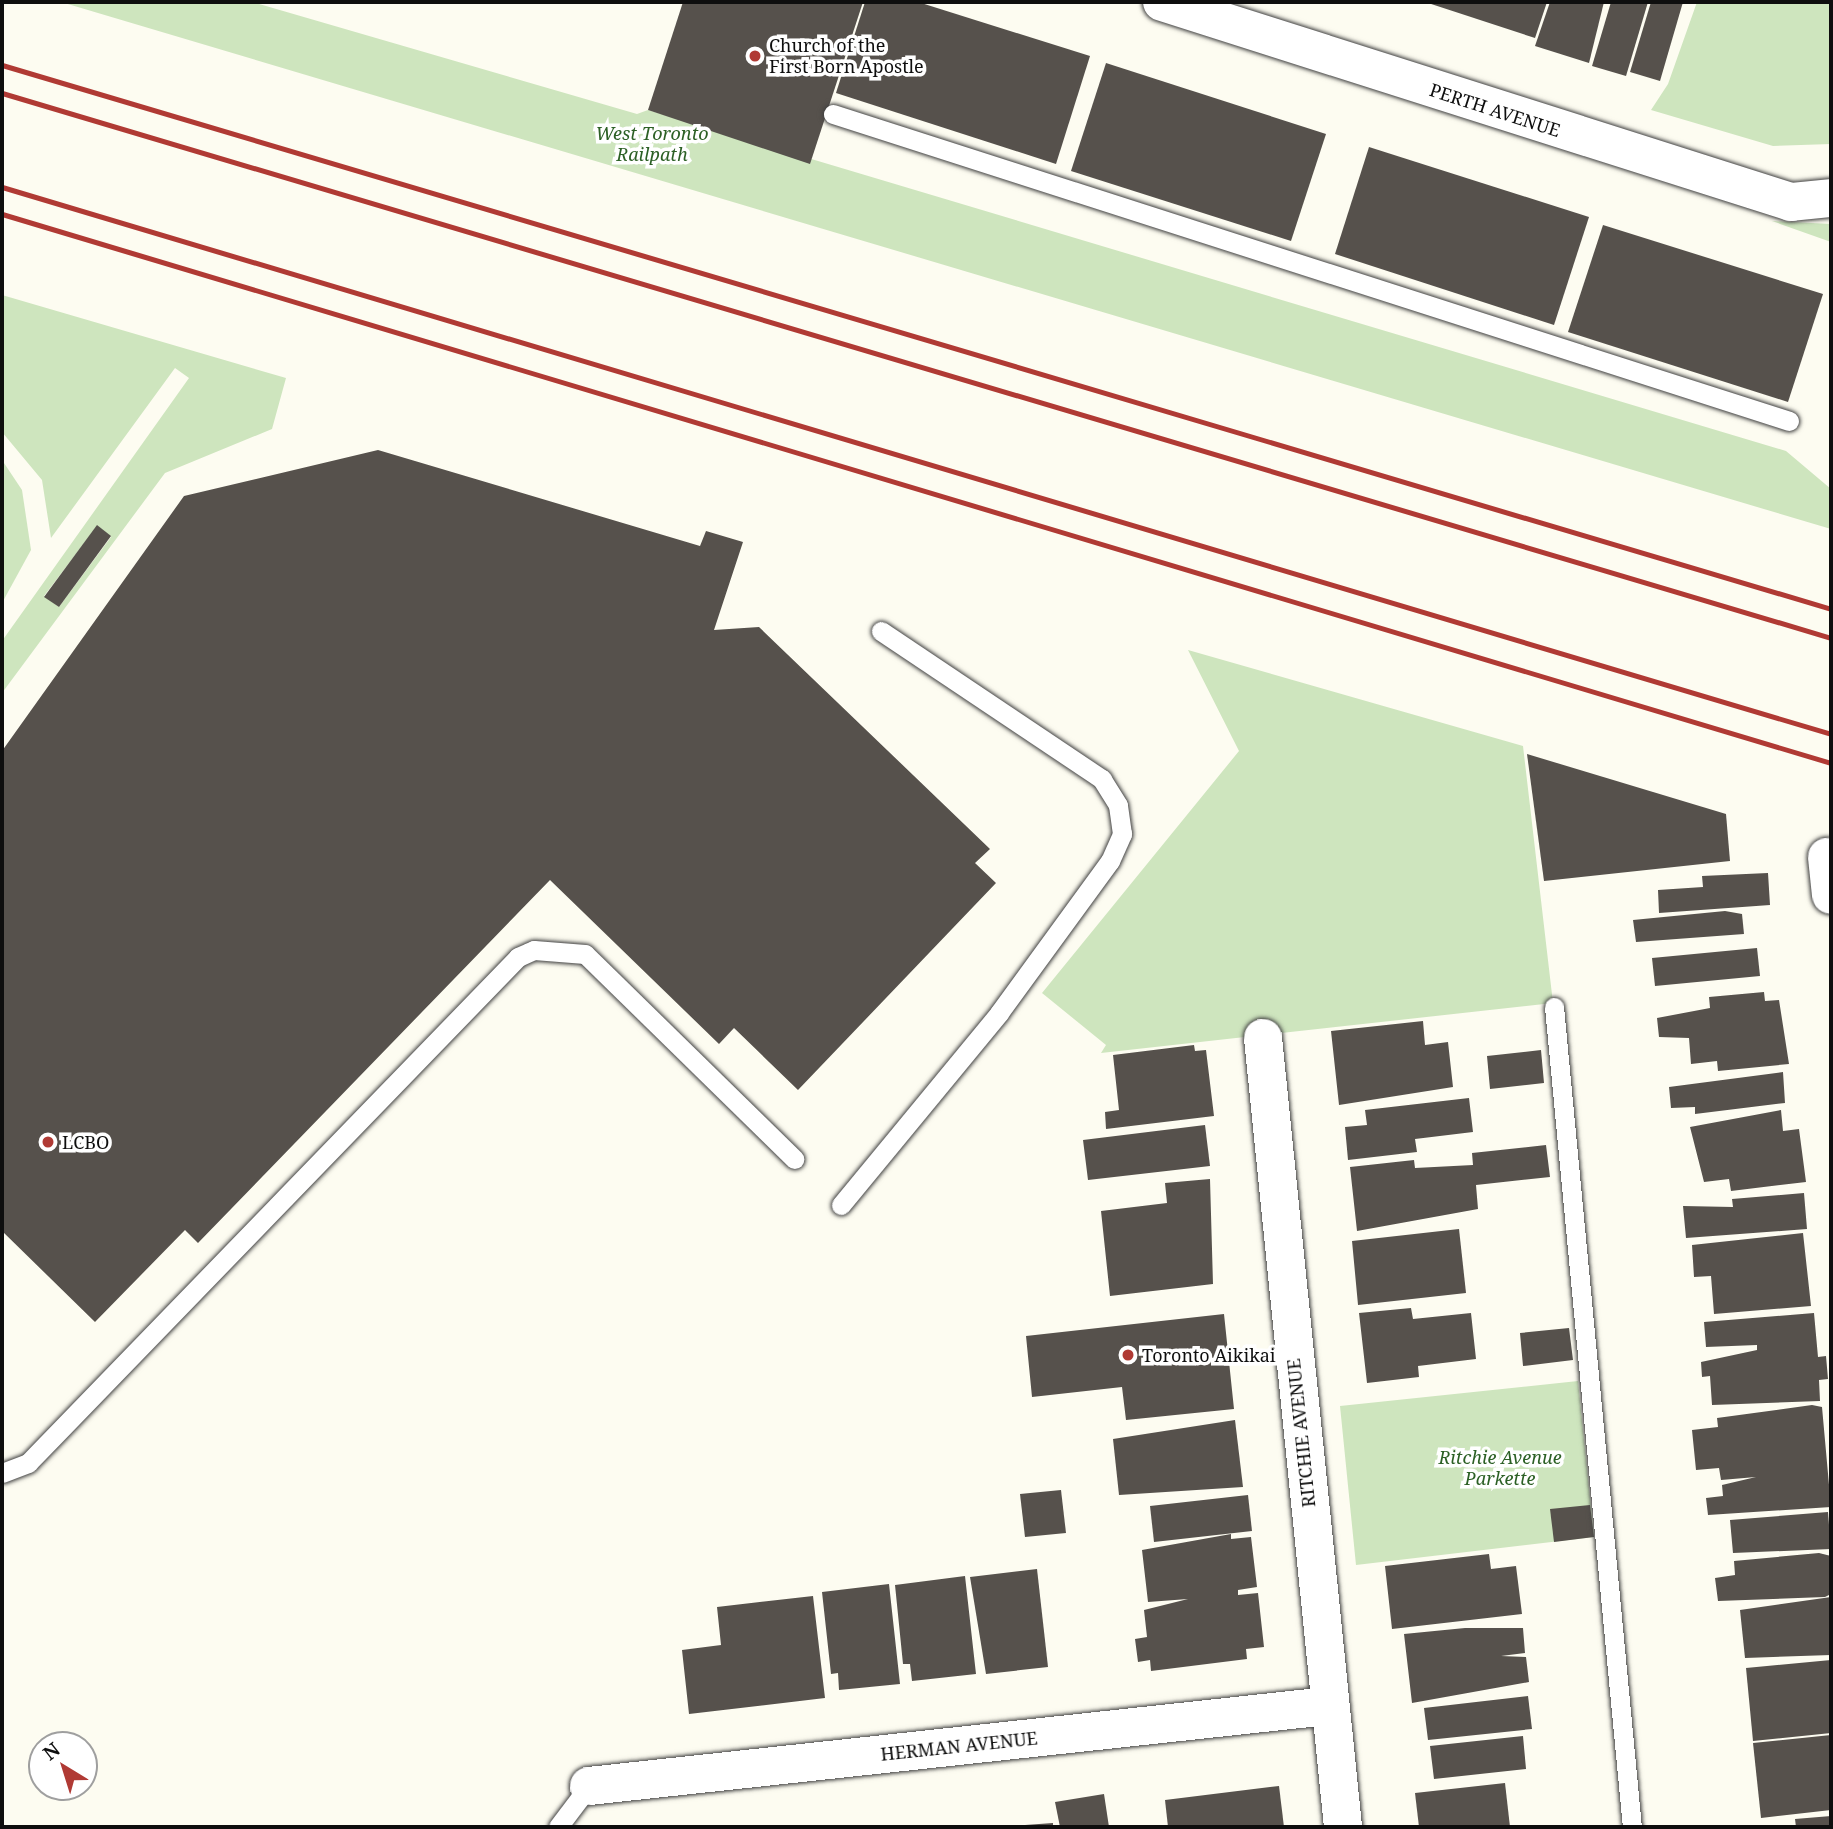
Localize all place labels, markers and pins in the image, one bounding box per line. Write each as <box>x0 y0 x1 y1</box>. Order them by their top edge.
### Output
place label: Church of the First Born Apostle <box>769 35 924 78</box>
marker: Church of the First Born Apostle <box>747 48 763 64</box>
place label: LCBO <box>62 1131 109 1153</box>
marker: LCBO <box>40 1134 56 1150</box>
place label: Toronto Aikikai <box>1142 1344 1276 1366</box>
marker: Toronto Aikikai <box>1120 1347 1136 1363</box>

